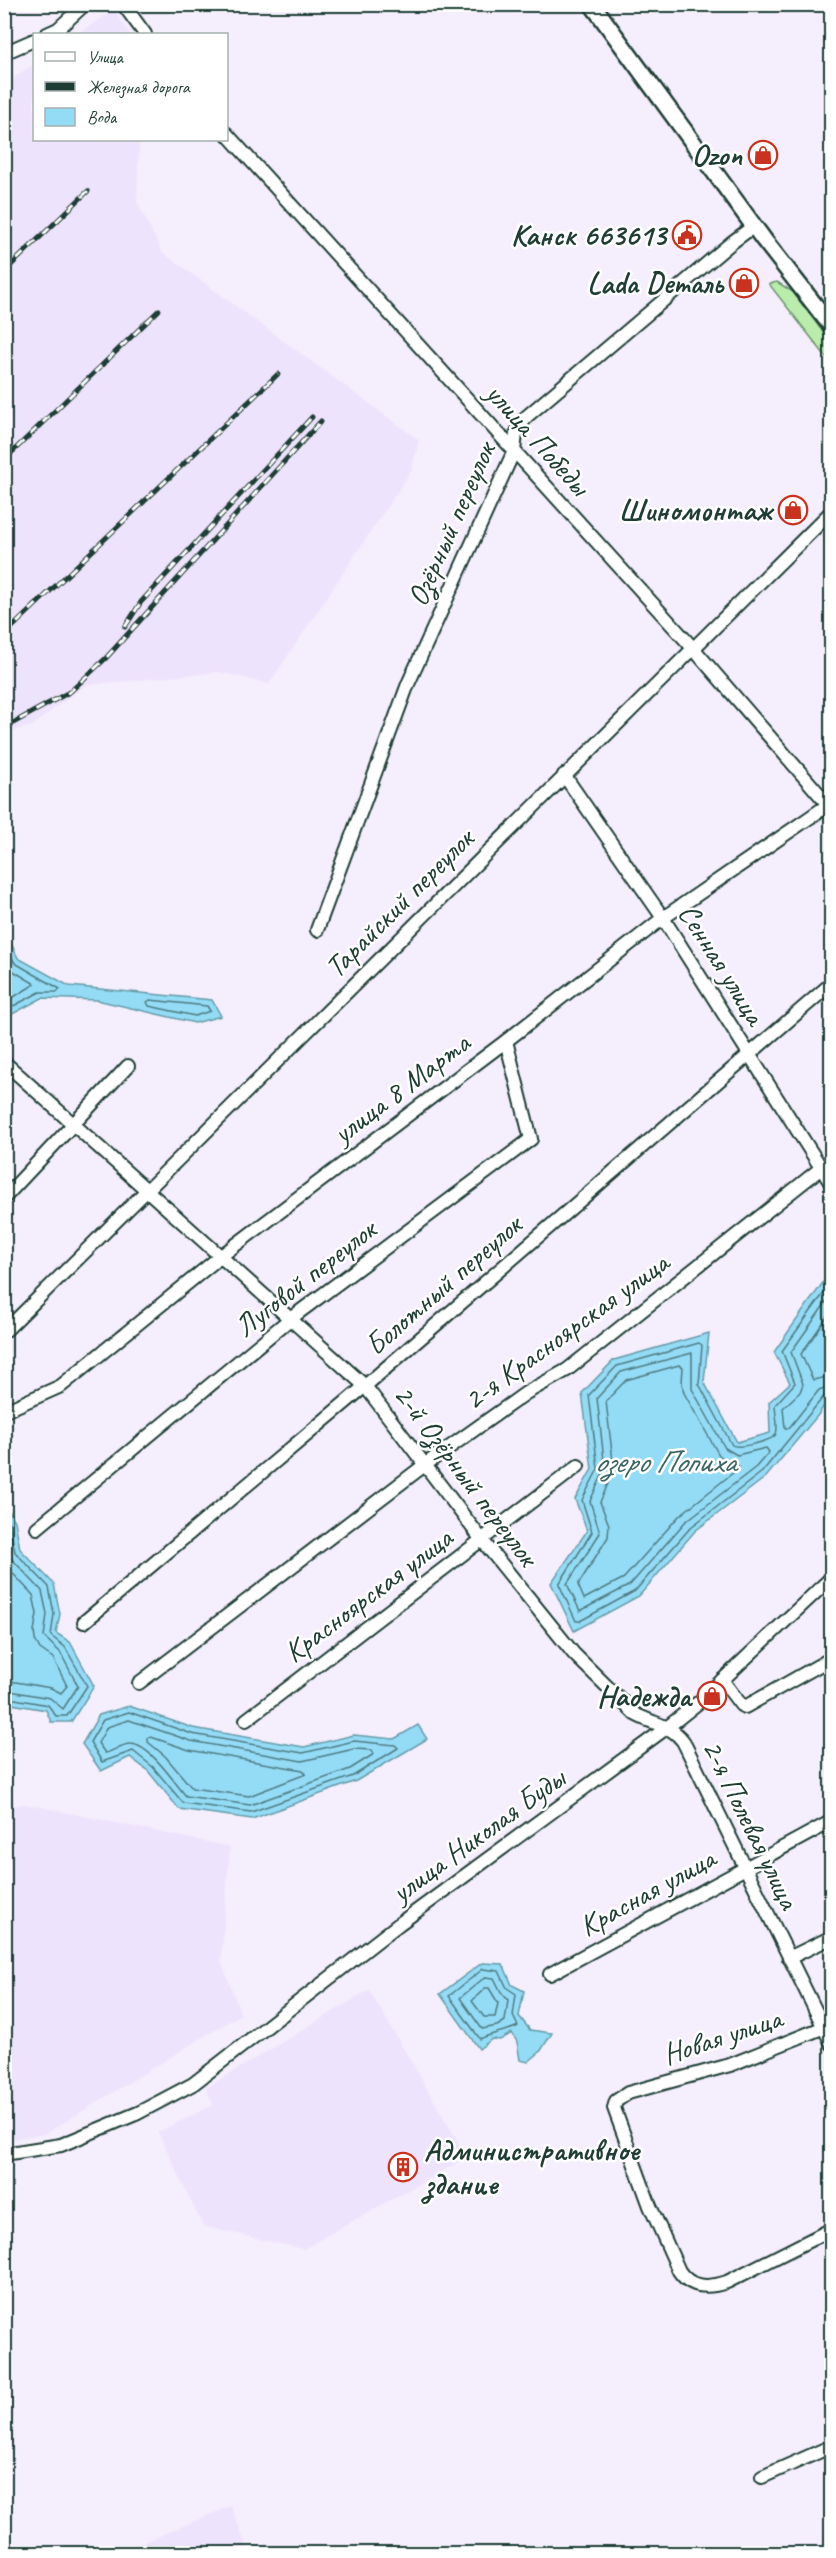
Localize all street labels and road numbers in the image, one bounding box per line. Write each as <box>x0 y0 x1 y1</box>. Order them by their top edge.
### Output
street label: улица Победы <box>476 373 600 505</box>
street label: Озёрный переулок <box>398 434 505 612</box>
street label: Тарайский переулок <box>316 818 484 986</box>
street label: Сенная улица <box>670 896 776 1034</box>
street label: улица 8 Марта <box>323 1023 479 1153</box>
street label: Болотный переулок <box>357 1205 532 1364</box>
street label: Луговой переулок <box>226 1209 386 1345</box>
street label: 2-я Красноярская улица <box>456 1242 678 1418</box>
street label: 2-й Озёрный переулок <box>385 1376 549 1576</box>
street label: Красноярская улица <box>276 1518 461 1671</box>
street label: 2-я Полевая улица <box>694 1733 809 1917</box>
street label: улица Николая Буды <box>382 1758 574 1912</box>
street label: Красная улица <box>572 1838 724 1945</box>
street label: Новая улица <box>658 1998 789 2073</box>

